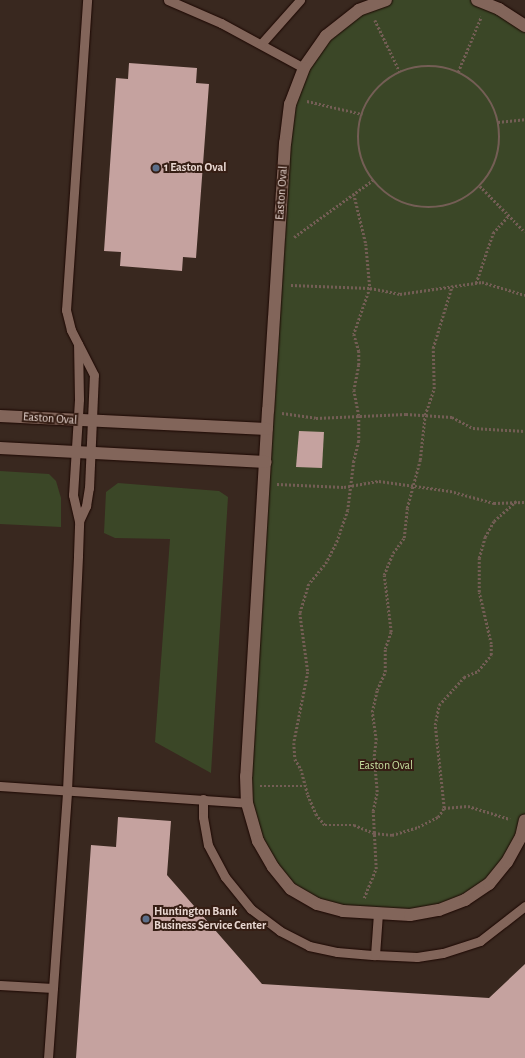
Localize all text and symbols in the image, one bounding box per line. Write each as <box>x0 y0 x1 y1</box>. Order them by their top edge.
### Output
place label: 1 Easton Oval <box>164 161 226 175</box>
marker: 1 Easton Oval <box>151 163 161 173</box>
street label: Easton Oval <box>273 165 291 221</box>
street label: Easton Oval <box>22 410 78 428</box>
park label: Easton Oval <box>359 759 413 773</box>
place label: Huntington Bank Business Service Center <box>154 905 266 933</box>
marker: Huntington Bank Business Service Center <box>141 914 151 924</box>

